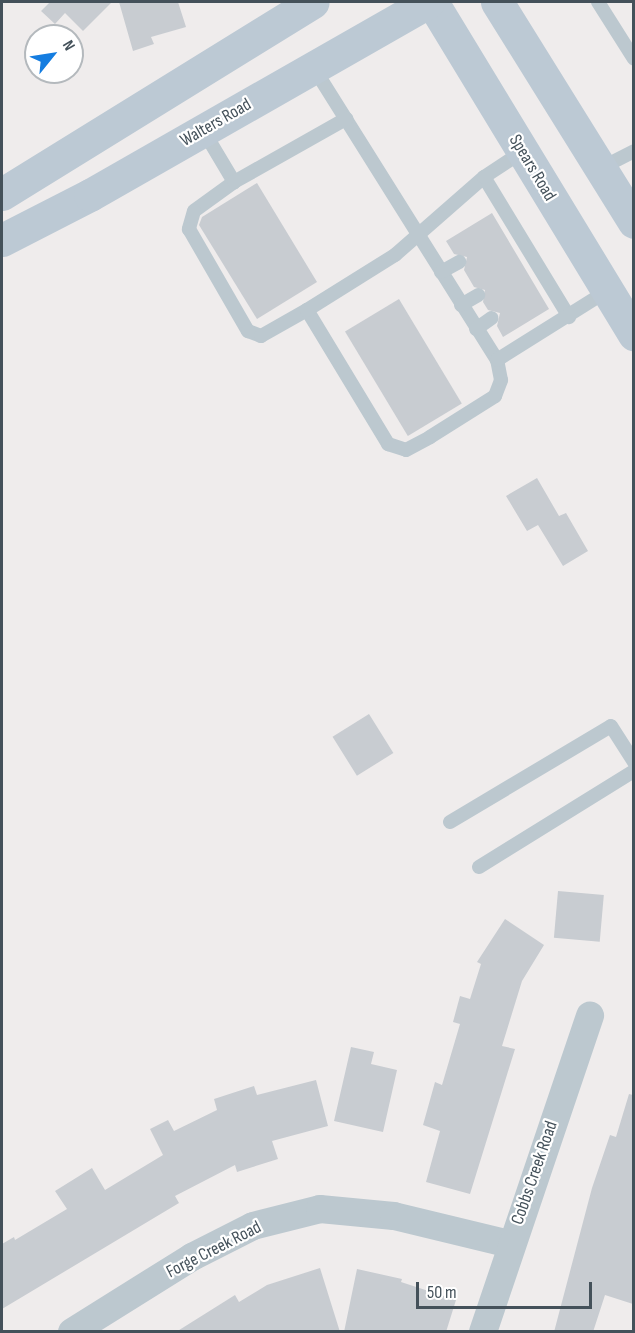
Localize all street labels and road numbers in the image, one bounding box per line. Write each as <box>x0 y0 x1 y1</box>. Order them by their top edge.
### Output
street label: Walters Road <box>177 94 255 152</box>
street label: Spears Road <box>504 131 560 205</box>
street label: Cobbs Creek Road <box>507 1118 563 1228</box>
street label: Forge Creek Road <box>163 1217 265 1283</box>

